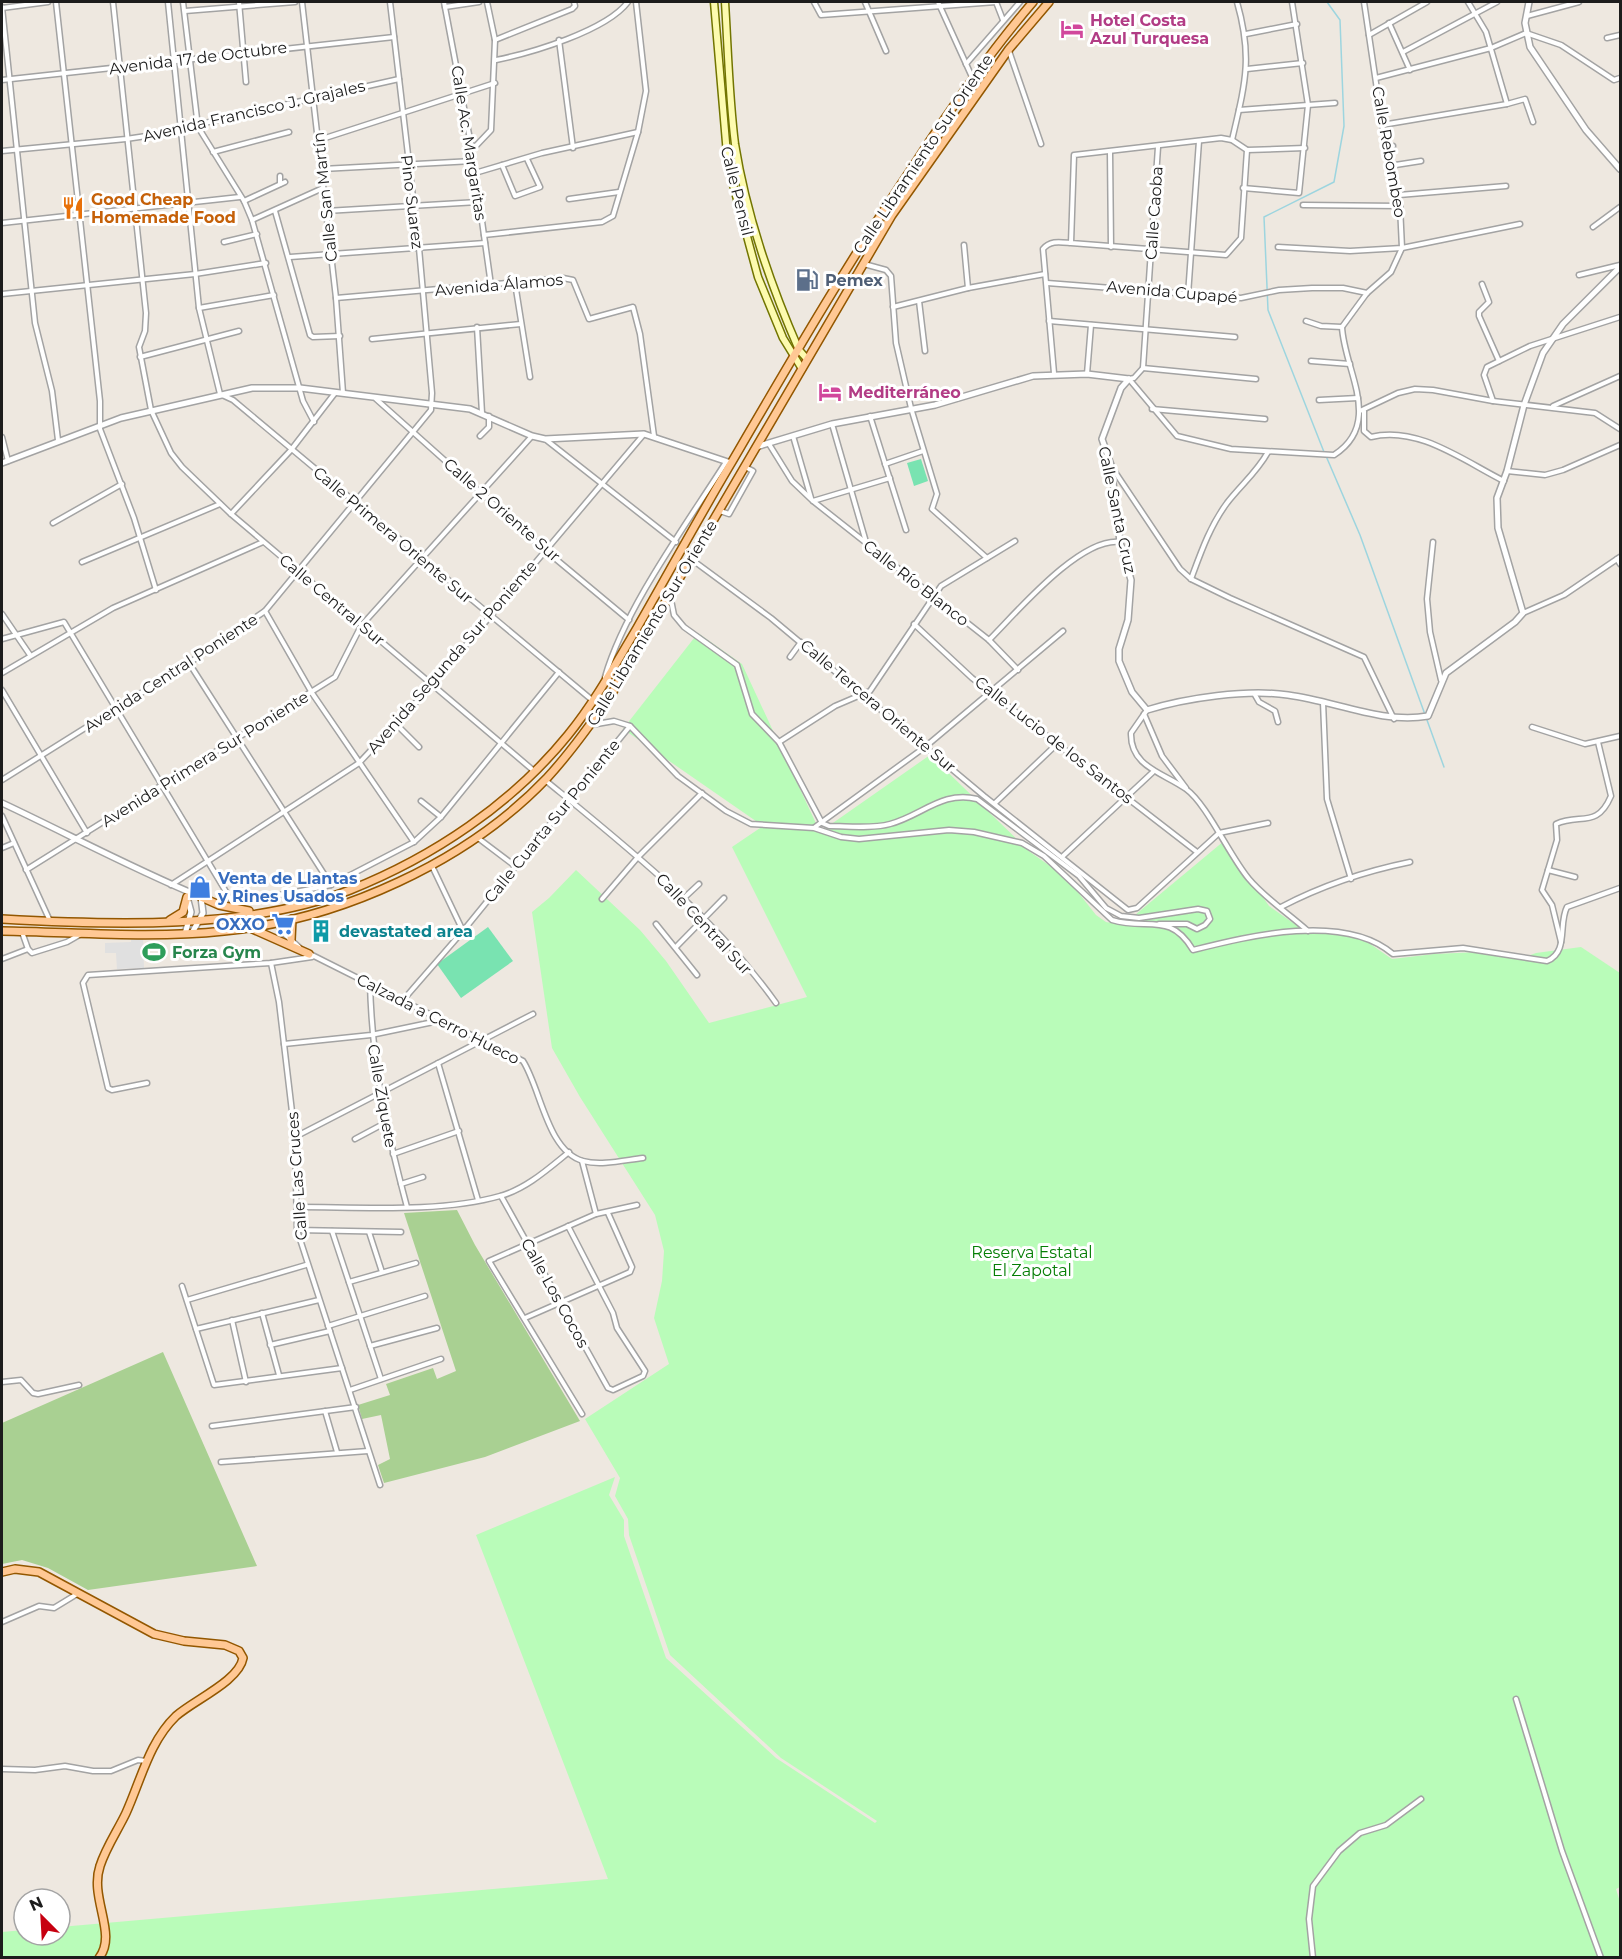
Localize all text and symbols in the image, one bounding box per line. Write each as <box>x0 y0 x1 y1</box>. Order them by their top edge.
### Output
place label: Hotel Costa Azul Turquesa <box>1089 11 1209 48</box>
hotel icon: Hotel Costa Azul Turquesa <box>1059 16 1085 42</box>
street label: Avenida 17 de Octubre <box>108 38 288 78</box>
street label: Calle Libramiento Sur Oriente <box>849 51 997 257</box>
street label: Calle Ac. Margaritas <box>447 64 491 222</box>
street label: Avenida Francisco J. Grajales <box>141 76 367 146</box>
street label: Calle Rebombeo <box>1368 85 1410 219</box>
street label: Calle San Martín <box>309 131 341 263</box>
street label: Calle Pensil <box>717 144 757 238</box>
street label: Pino Suarez <box>397 154 427 250</box>
street label: Calle Caoba <box>1141 165 1167 261</box>
place label: Good Cheap Homemade Food <box>91 190 236 227</box>
restaurant icon: Good Cheap Homemade Food <box>60 195 86 221</box>
fuel station icon: Pemex <box>794 267 820 293</box>
street label: Avenida Álamos <box>434 270 564 300</box>
place label: Pemex <box>825 271 883 290</box>
street label: Avenida Cupapé <box>1106 277 1238 307</box>
hotel icon: Mediterráneo <box>817 379 843 405</box>
place label: Mediterráneo <box>848 383 961 402</box>
street label: Calle Santa Cruz <box>1094 445 1140 575</box>
street label: Calle 2 Oriente Sur <box>440 454 564 566</box>
street label: Calle Primera Oriente Sur <box>309 463 477 607</box>
street label: Calle Libramiento Sur Oriente <box>583 517 721 729</box>
street label: Calle Río Blanco <box>859 536 973 630</box>
street label: Calle Central Sur <box>275 550 389 650</box>
street label: Avenida Segunda Sur Poniente <box>363 557 541 757</box>
street label: Avenida Central Poniente <box>81 610 261 736</box>
street label: Calle Tercera Oriente Sur <box>797 635 959 777</box>
street label: Calle Lucio de los Santos <box>971 672 1137 808</box>
street label: Avenida Primera Sur Poniente <box>98 687 312 831</box>
street label: Calle Cuarta Sur Poniente <box>480 735 624 907</box>
place label: Venta de Llantas y Rines Usados <box>217 869 358 906</box>
street label: Calle Central Sur <box>652 869 756 979</box>
shop icon: Venta de Llantas y Rines Usados <box>187 874 213 900</box>
supermarket icon: OXXO <box>270 911 296 937</box>
place label: OXXO <box>216 915 265 934</box>
building icon: devastated area <box>308 918 334 944</box>
place label: devastated area <box>339 922 473 941</box>
sports icon: Forza Gym <box>141 939 167 965</box>
place label: Forza Gym <box>172 943 261 962</box>
street label: Calzada a Cerro Hueco <box>353 970 523 1068</box>
street label: Calle Ziquete <box>364 1043 400 1149</box>
street label: Calle Las Cruces <box>283 1111 311 1241</box>
street label: Calle Los Cocos <box>517 1235 593 1351</box>
park label: Reserva Estatal El Zapotal <box>971 1243 1093 1280</box>
north arrow <box>12 1887 72 1947</box>
text: N <box>26 1892 46 1915</box>

